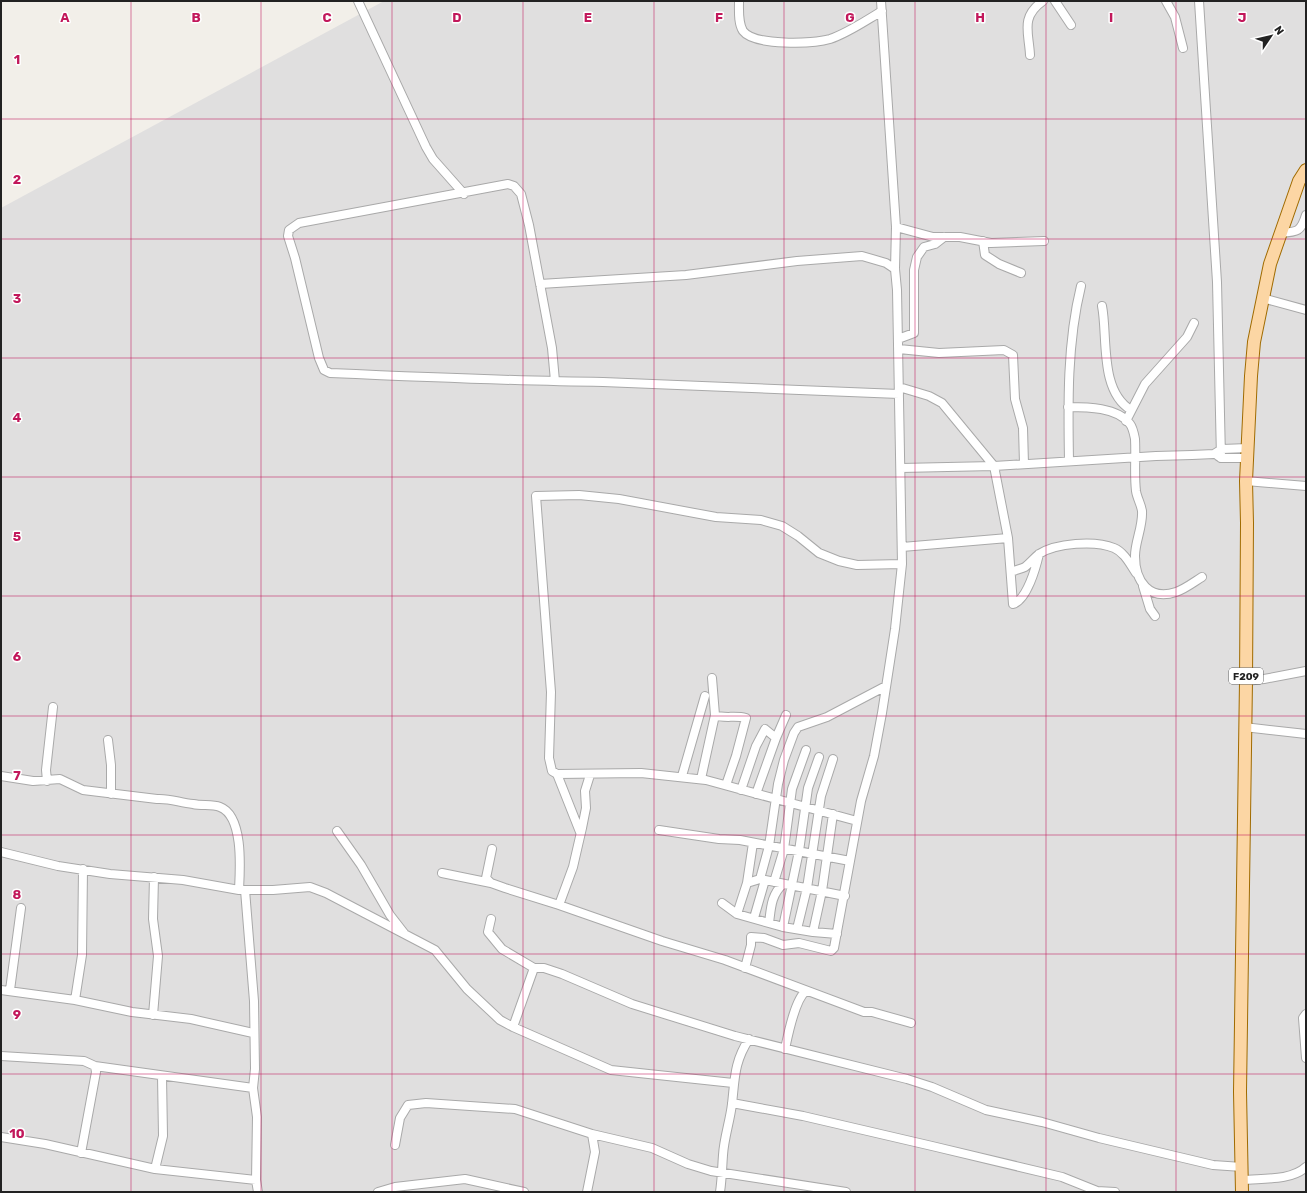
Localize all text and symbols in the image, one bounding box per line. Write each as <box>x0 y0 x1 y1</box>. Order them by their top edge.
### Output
text: A <box>60 10 70 25</box>
text: B <box>191 10 201 25</box>
text: C <box>322 10 332 25</box>
text: D <box>452 10 462 25</box>
text: E <box>584 10 592 25</box>
text: F <box>715 10 723 25</box>
text: G <box>845 10 855 25</box>
text: H <box>975 10 985 25</box>
text: I <box>1109 10 1113 25</box>
text: J <box>1238 10 1246 25</box>
north arrow <box>1251 16 1291 56</box>
text: N <box>1271 24 1286 38</box>
text: 1 <box>14 52 20 67</box>
text: 2 <box>13 172 21 187</box>
text: 3 <box>13 291 22 306</box>
text: 4 <box>13 410 22 425</box>
text: 5 <box>13 529 21 544</box>
text: 6 <box>13 649 22 664</box>
road number: F209 <box>1229 668 1263 684</box>
text: 7 <box>13 768 21 783</box>
text: 8 <box>13 887 22 902</box>
text: 9 <box>13 1007 21 1022</box>
text: 10 <box>9 1126 25 1141</box>

